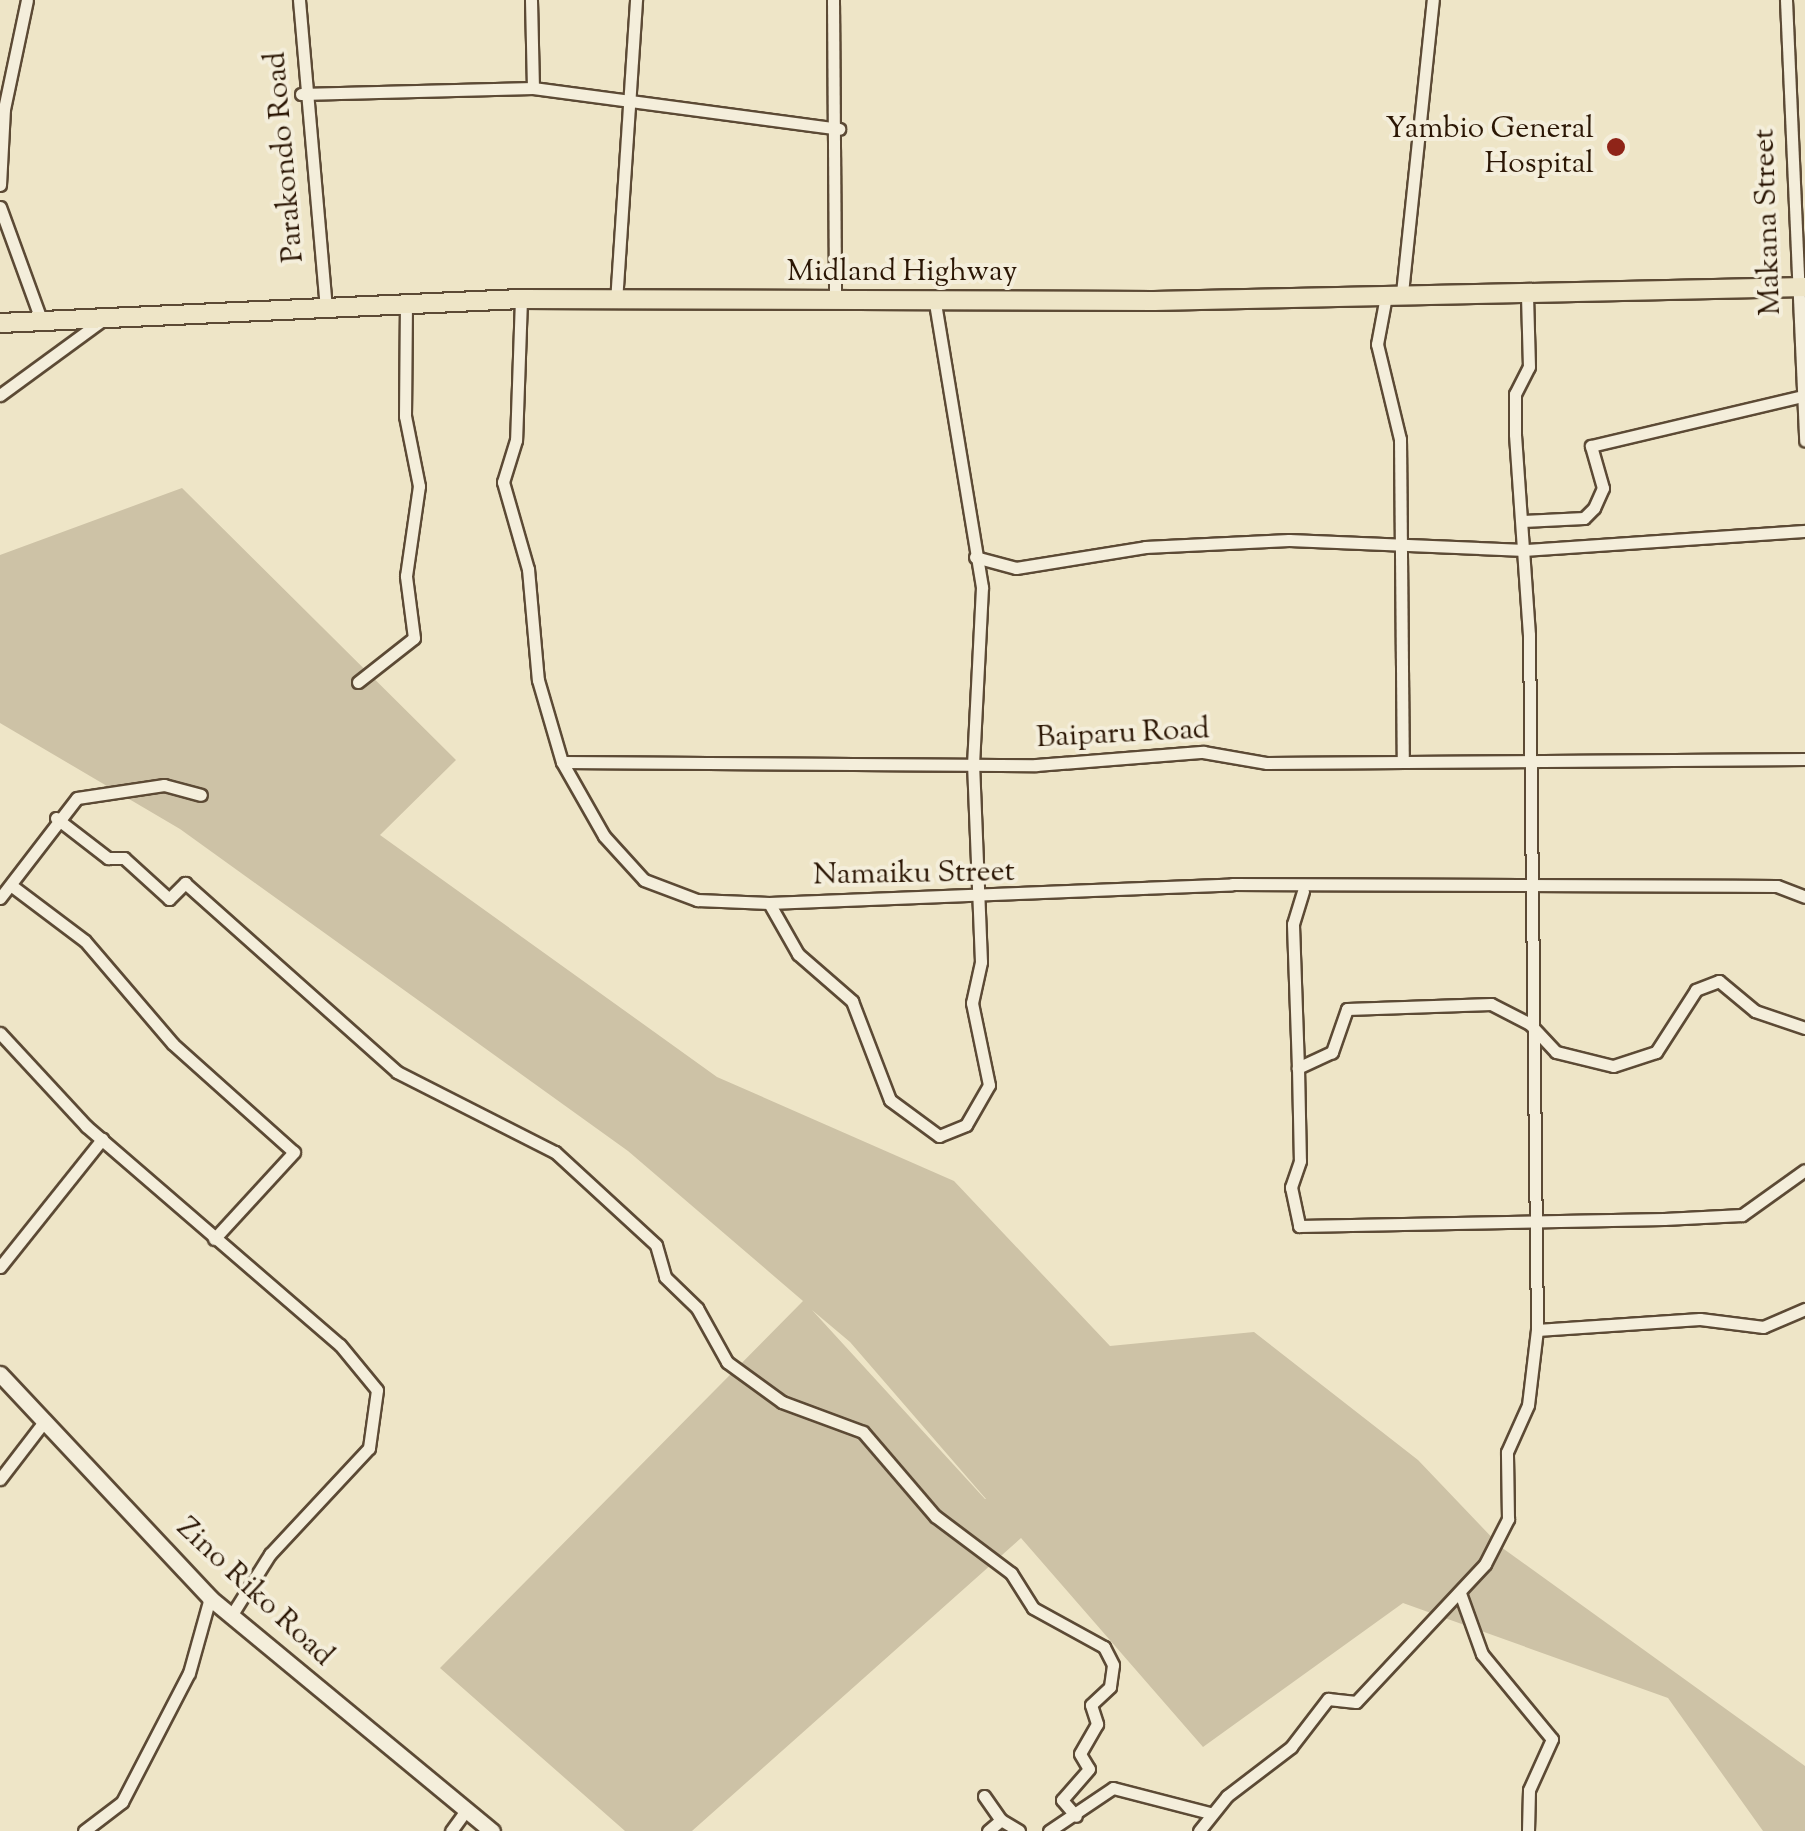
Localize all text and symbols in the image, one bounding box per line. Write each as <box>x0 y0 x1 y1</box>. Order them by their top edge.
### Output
street label: Parakondo Road <box>259 50 313 264</box>
place label: Yambio General Hospital <box>1385 112 1594 182</box>
street label: Makana Street <box>1748 128 1790 316</box>
marker: Yambio General Hospital <box>1603 134 1629 160</box>
street label: Midland Highway <box>787 255 1017 291</box>
street label: Baiparu Road <box>1035 712 1211 758</box>
street label: Namaiku Street <box>813 855 1015 895</box>
street label: Zino Riko Road <box>168 1511 340 1675</box>

